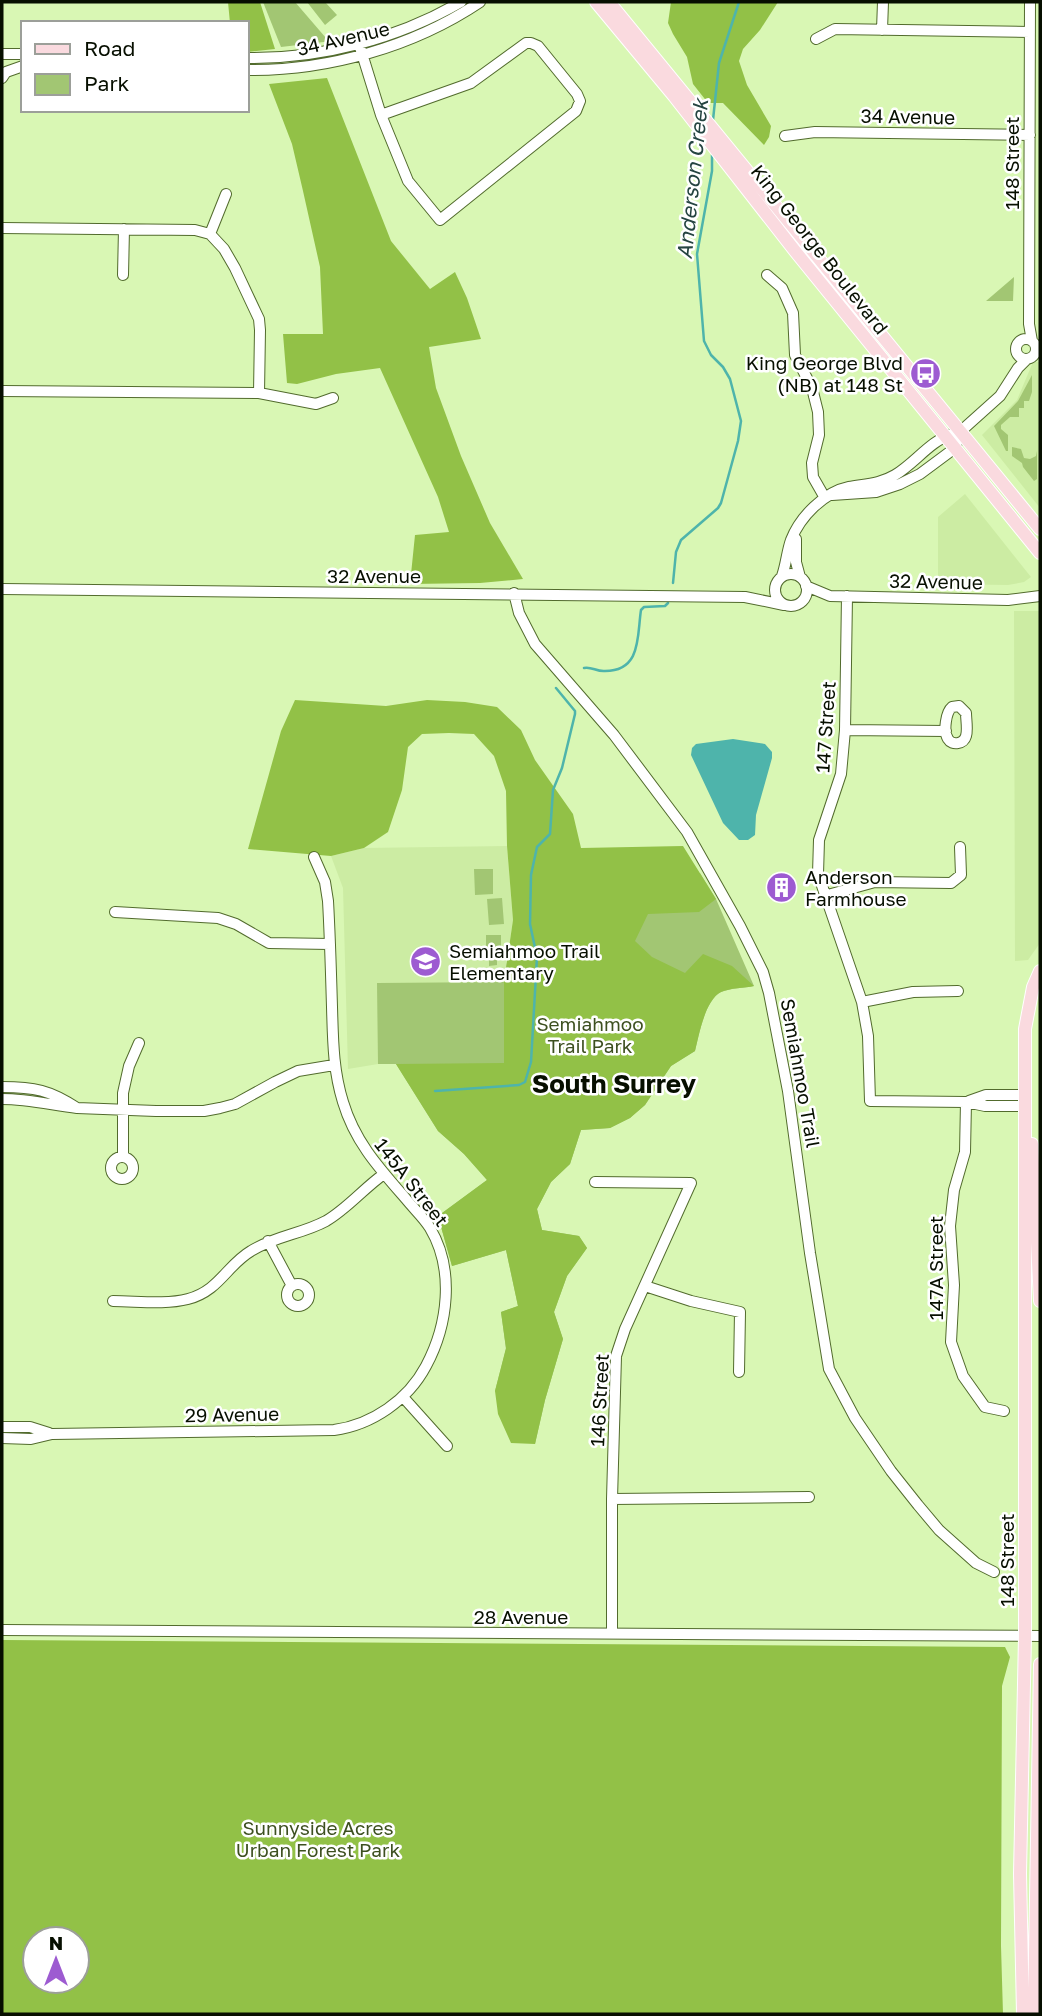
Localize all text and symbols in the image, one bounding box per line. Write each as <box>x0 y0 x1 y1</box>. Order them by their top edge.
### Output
street label: 34 Avenue <box>294 16 392 60</box>
legend <box>21 21 248 112</box>
text: Road <box>84 35 135 61</box>
text: Park <box>84 70 130 96</box>
water label: Anderson Creek <box>671 96 714 260</box>
street label: 34 Avenue <box>861 104 955 128</box>
street label: 148 Street <box>1000 116 1023 210</box>
street label: King George Boulevard <box>747 160 893 338</box>
place label: King George Blvd (NB) at 148 St <box>746 351 903 396</box>
bus stop icon: King George Blvd (NB) at 148 St <box>909 356 943 390</box>
street label: 32 Avenue <box>327 564 421 587</box>
street label: 32 Avenue <box>889 569 983 593</box>
street label: 147 Street <box>810 680 840 774</box>
place label: Anderson Farmhouse <box>805 865 907 910</box>
building icon: Anderson Farmhouse <box>765 870 799 904</box>
place label: Semiahmoo Trail Elementary <box>449 939 600 984</box>
school or university icon: Semiahmoo Trail Elementary <box>409 944 443 978</box>
street label: Semiahmoo Trail <box>777 997 825 1149</box>
park label: Semiahmoo Trail Park <box>536 1012 644 1057</box>
district label: South Surrey <box>532 1068 697 1099</box>
street label: 145A Street <box>370 1133 454 1231</box>
street label: 147A Street <box>924 1216 947 1320</box>
street label: 146 Street <box>585 1353 613 1447</box>
street label: 29 Avenue <box>185 1402 279 1426</box>
street label: 148 Street <box>995 1513 1018 1607</box>
street label: 28 Avenue <box>474 1605 568 1628</box>
park label: Sunnyside Acres Urban Forest Park <box>236 1816 400 1861</box>
north arrow <box>21 1925 91 1995</box>
text: N <box>49 1931 63 1954</box>

